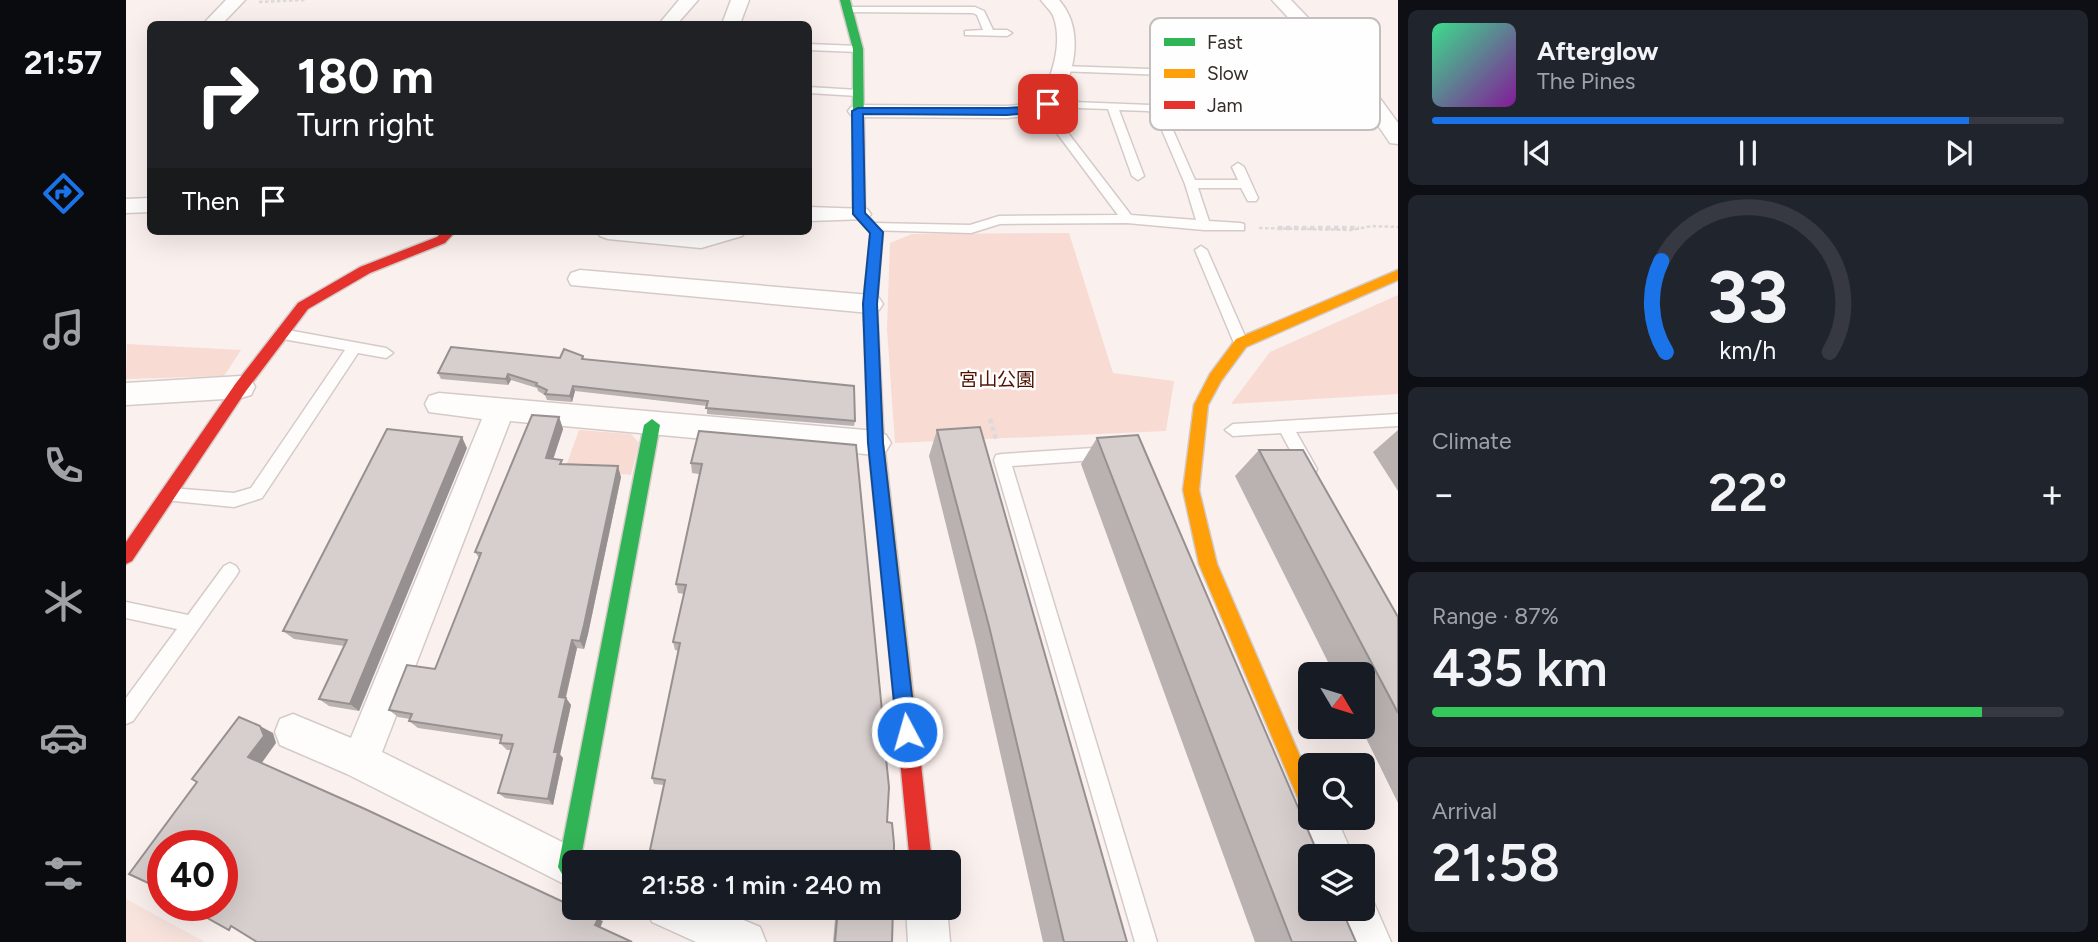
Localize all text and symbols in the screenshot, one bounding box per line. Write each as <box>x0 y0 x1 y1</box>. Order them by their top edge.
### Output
legend <box>1150 18 1380 130</box>
text: Fast <box>1207 31 1243 54</box>
text: Afterglow <box>1537 35 1659 67</box>
text: 21:57 <box>24 44 102 82</box>
text: 180 m <box>297 46 434 105</box>
icon: right <box>182 49 273 140</box>
text: Slow <box>1207 62 1249 85</box>
text: The Pines <box>1537 67 1636 95</box>
pin <box>1018 74 1078 134</box>
icon: arrive <box>1029 85 1067 123</box>
text: Jam <box>1207 94 1243 117</box>
text: Turn right <box>297 106 435 144</box>
icon: previous <box>1518 134 1556 172</box>
icon: pause <box>1729 134 1767 172</box>
icon: next <box>1940 134 1978 172</box>
icon: directions <box>39 169 88 218</box>
icon: arrive <box>254 182 292 220</box>
text: Then <box>182 185 240 217</box>
text: 33 <box>1708 253 1788 340</box>
icon: music <box>39 305 88 354</box>
text: km/h <box>1719 335 1777 365</box>
park label: 宮山公園 <box>959 368 1035 391</box>
text: Climate <box>1432 427 1511 455</box>
icon: phone <box>39 441 88 490</box>
text: 22° <box>1709 462 1787 524</box>
text: − <box>1432 471 1456 517</box>
text: + <box>2040 471 2064 517</box>
icon: climate <box>39 577 88 626</box>
text: Range · 87% <box>1432 602 1559 630</box>
text: 435 km <box>1432 637 1608 699</box>
north arrow <box>1298 662 1376 738</box>
map controls <box>1298 662 1375 921</box>
position arrow <box>870 695 944 769</box>
icon: car <box>39 713 88 762</box>
button: search <box>1298 753 1375 830</box>
text: Arrival <box>1432 797 1497 825</box>
speed limit sign: 40 <box>147 830 238 921</box>
text: 21:58 <box>1432 832 1560 894</box>
button: layers <box>1298 844 1375 921</box>
icon: filters <box>39 849 88 898</box>
text: 21:58 · 1 min · 240 m <box>642 869 881 901</box>

